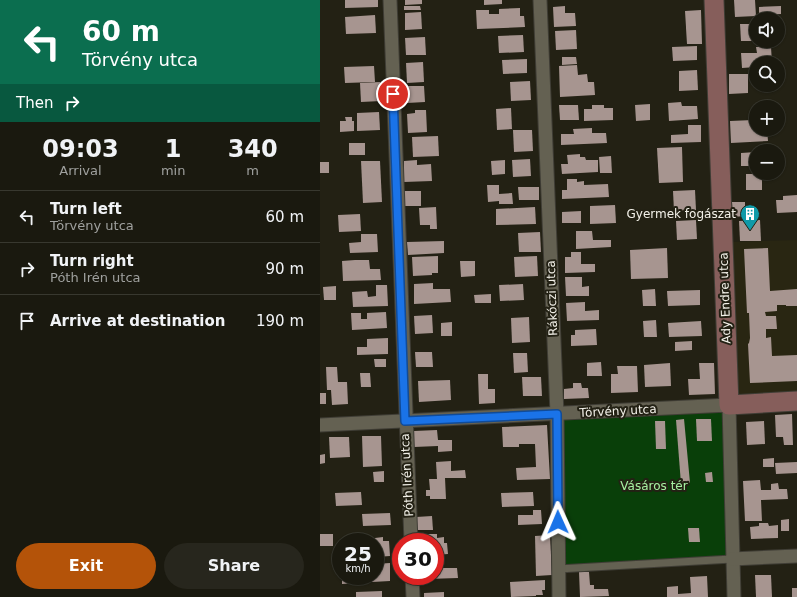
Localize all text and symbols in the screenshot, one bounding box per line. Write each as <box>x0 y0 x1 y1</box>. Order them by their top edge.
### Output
map controls <box>749 12 785 180</box>
button: sound <box>749 12 785 48</box>
text: 60 m <box>82 15 160 48</box>
icon: left <box>16 16 68 68</box>
text: Törvény utca <box>82 49 198 70</box>
button: search <box>749 56 785 92</box>
pin <box>376 77 410 111</box>
icon: arrive <box>382 83 404 105</box>
icon: right <box>61 92 83 114</box>
text: Then <box>16 94 53 112</box>
button: + <box>749 100 785 136</box>
text: 09:03 <box>42 135 119 163</box>
text: 1 <box>165 135 181 163</box>
text: 340 <box>228 135 278 163</box>
button: − <box>749 144 785 180</box>
text: Arrival <box>59 163 102 178</box>
text: min <box>161 163 185 178</box>
text: m <box>246 163 259 178</box>
text: Turn left <box>50 200 122 218</box>
building icon: Gyermek fogászat <box>739 203 761 231</box>
icon: left <box>16 206 38 228</box>
place label: Gyermek fogászat <box>627 207 736 221</box>
text: 60 m <box>266 208 304 226</box>
text: Törvény utca <box>50 218 134 233</box>
text: Turn right <box>50 252 134 270</box>
street label: Ady Endre utca <box>716 252 734 344</box>
icon: right <box>16 258 38 280</box>
text: 90 m <box>266 260 304 278</box>
street label: Rákóczi utca <box>544 260 560 336</box>
text: Póth Irén utca <box>50 270 141 285</box>
icon: arrive <box>16 310 38 332</box>
text: Arrive at destination <box>50 312 225 330</box>
text: 190 m <box>256 312 304 330</box>
street label: Törvény utca <box>578 402 657 420</box>
street label: Póth Irén utca <box>398 433 416 517</box>
park label: Vásáros tér <box>620 479 688 493</box>
position arrow <box>537 501 579 543</box>
speed limit sign: 30 <box>392 533 444 585</box>
text: 25 <box>344 542 372 566</box>
button: Exit <box>16 543 156 589</box>
button: Share <box>164 543 304 589</box>
text: km/h <box>345 563 371 574</box>

